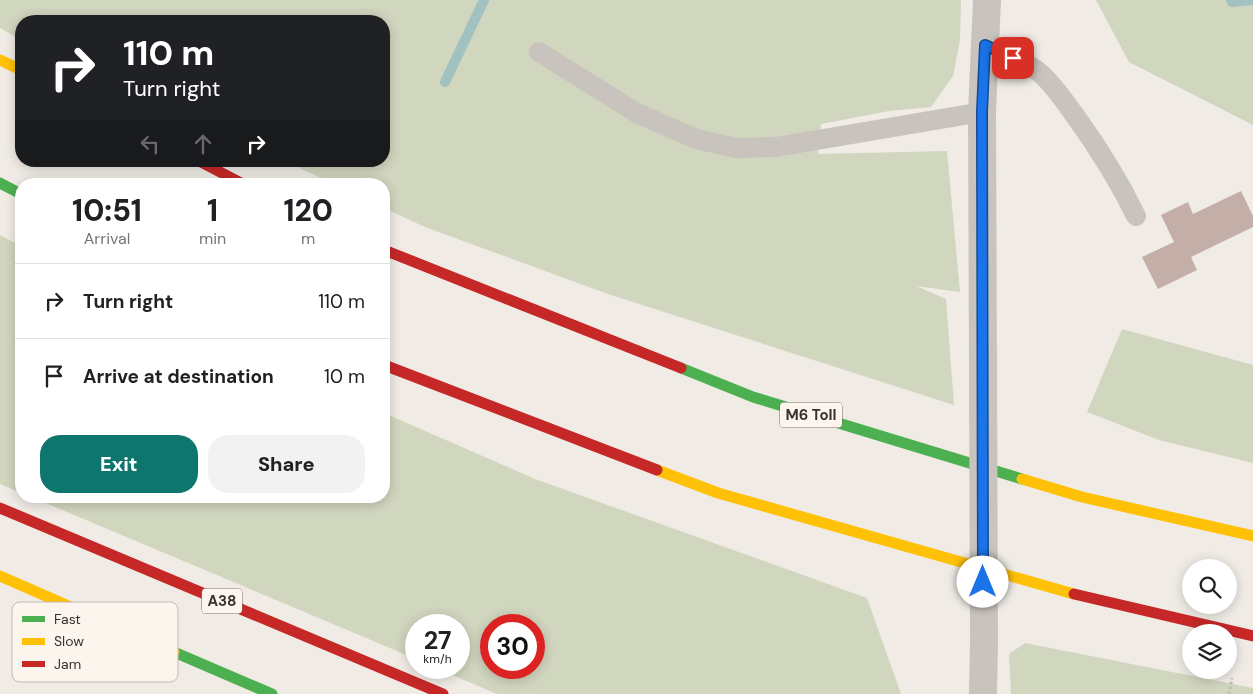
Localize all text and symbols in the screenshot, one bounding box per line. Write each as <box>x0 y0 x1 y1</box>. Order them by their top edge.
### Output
text: 110 m <box>123 30 214 76</box>
icon: right <box>40 35 105 100</box>
pin <box>992 37 1034 79</box>
icon: arrive <box>999 44 1027 72</box>
text: Turn right <box>123 74 220 103</box>
icon: left <box>136 130 164 158</box>
icon: ahead <box>189 130 217 158</box>
icon: right <box>242 130 270 158</box>
text: 10:51 <box>72 191 142 230</box>
text: 1 <box>207 191 218 230</box>
text: 120 <box>283 191 333 230</box>
text: Arrival <box>84 228 130 249</box>
text: min <box>199 228 226 249</box>
text: m <box>301 228 315 249</box>
icon: right <box>40 287 68 315</box>
text: Turn right <box>83 289 173 314</box>
text: 110 m <box>318 289 365 314</box>
icon: arrive <box>40 362 68 390</box>
text: Arrive at destination <box>83 364 274 389</box>
text: 10 m <box>324 364 365 389</box>
road number: M6 Toll <box>780 402 842 428</box>
button: Exit <box>40 435 198 493</box>
button: Share <box>208 435 365 493</box>
position arrow <box>956 555 1008 607</box>
map controls <box>1182 559 1237 679</box>
button: search <box>1182 559 1237 614</box>
road number: A38 <box>202 588 242 614</box>
legend <box>12 602 178 682</box>
text: Fast <box>54 610 81 628</box>
speed limit sign: 30 <box>480 614 545 679</box>
text: 27 <box>424 624 451 657</box>
button: layers <box>1182 624 1237 679</box>
text: Slow <box>54 632 84 650</box>
text: km/h <box>423 651 452 667</box>
text: Jam <box>54 655 81 673</box>

